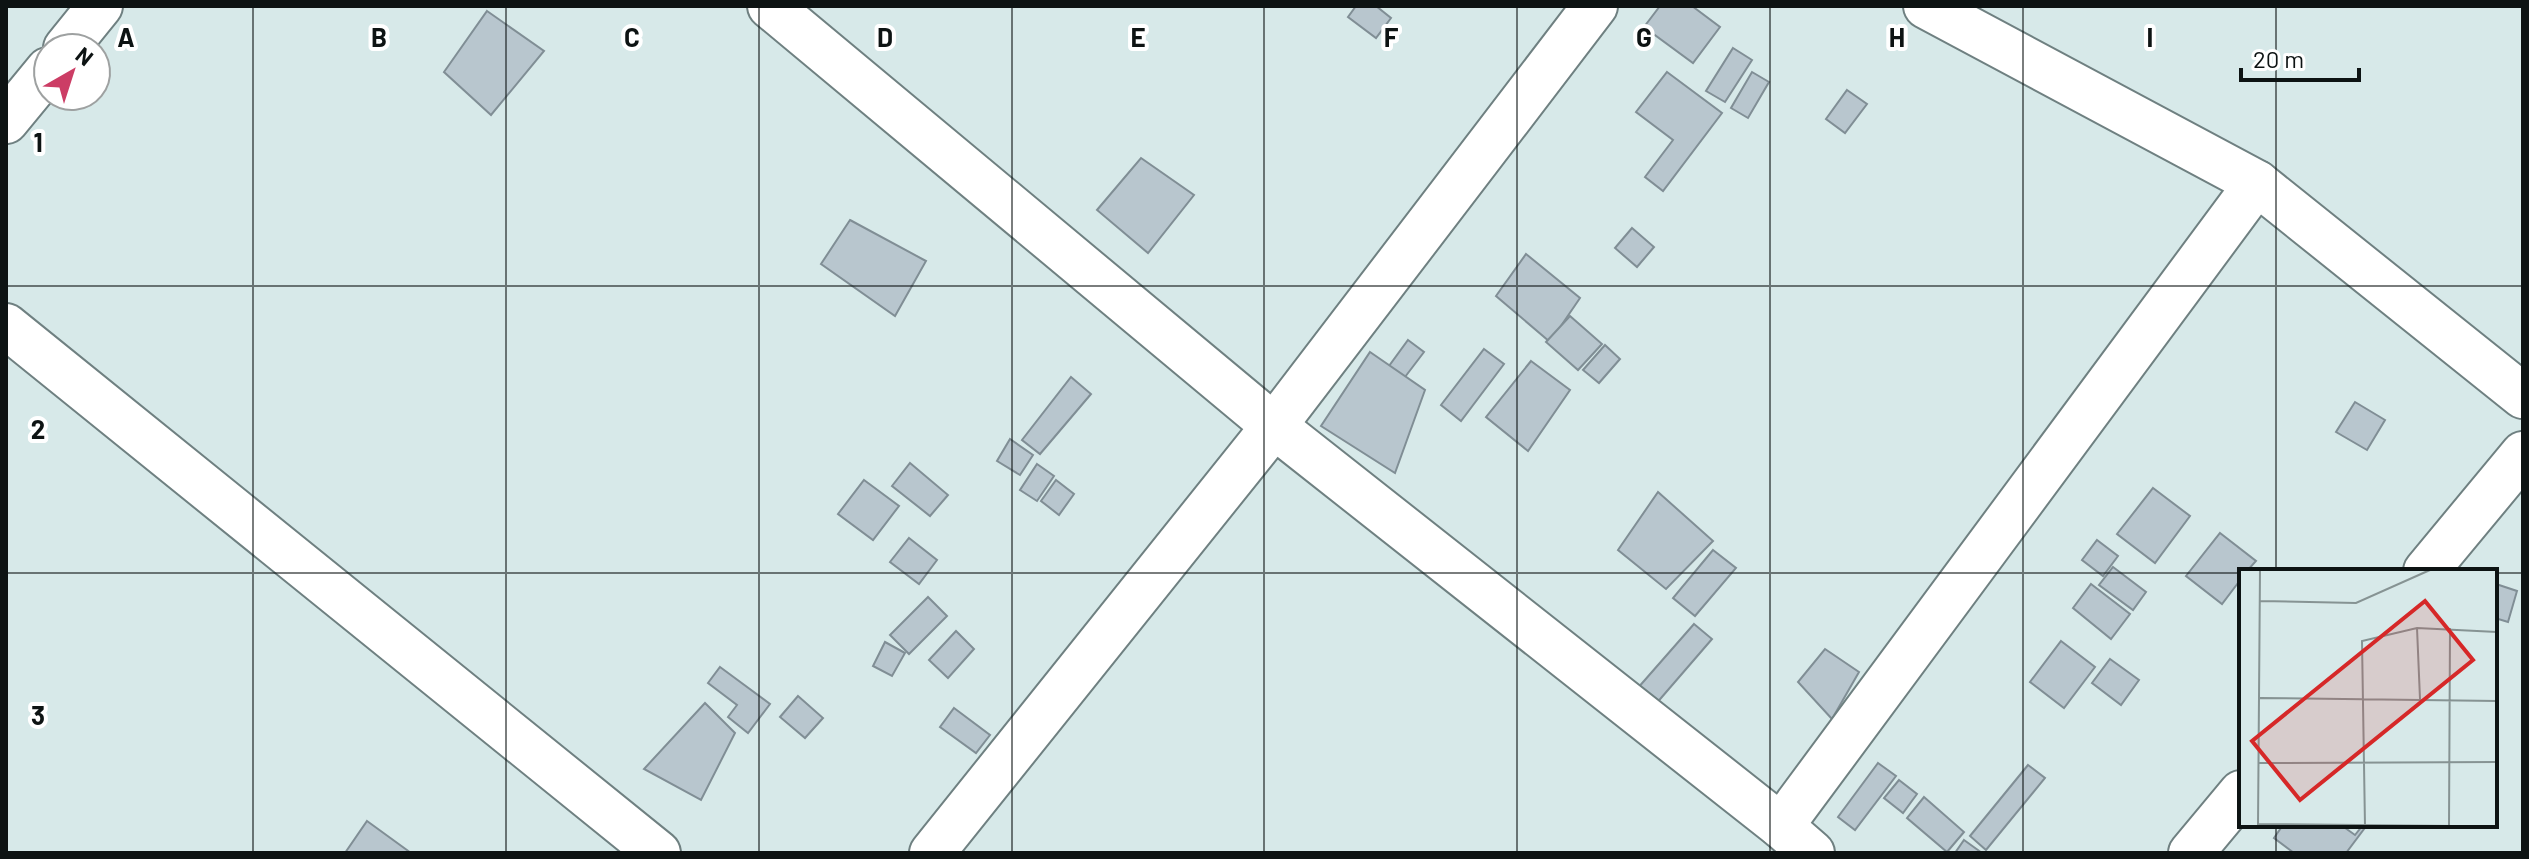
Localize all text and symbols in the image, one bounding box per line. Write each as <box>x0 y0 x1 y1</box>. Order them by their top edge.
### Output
text: A <box>117 21 135 52</box>
text: B <box>371 21 387 52</box>
text: C <box>624 21 640 52</box>
text: D <box>877 21 893 52</box>
text: E <box>1130 21 1146 52</box>
text: F <box>1384 21 1399 52</box>
text: G <box>1636 21 1652 52</box>
text: H <box>1889 21 1905 52</box>
text: I <box>2147 21 2153 52</box>
north arrow <box>32 32 112 112</box>
scale bar <box>2241 32 2359 82</box>
text: N <box>71 41 99 70</box>
text: 20 m <box>2253 44 2304 73</box>
text: 1 <box>33 126 43 157</box>
text: 2 <box>31 413 45 444</box>
inset map <box>2239 569 2497 827</box>
text: 3 <box>31 699 45 730</box>

